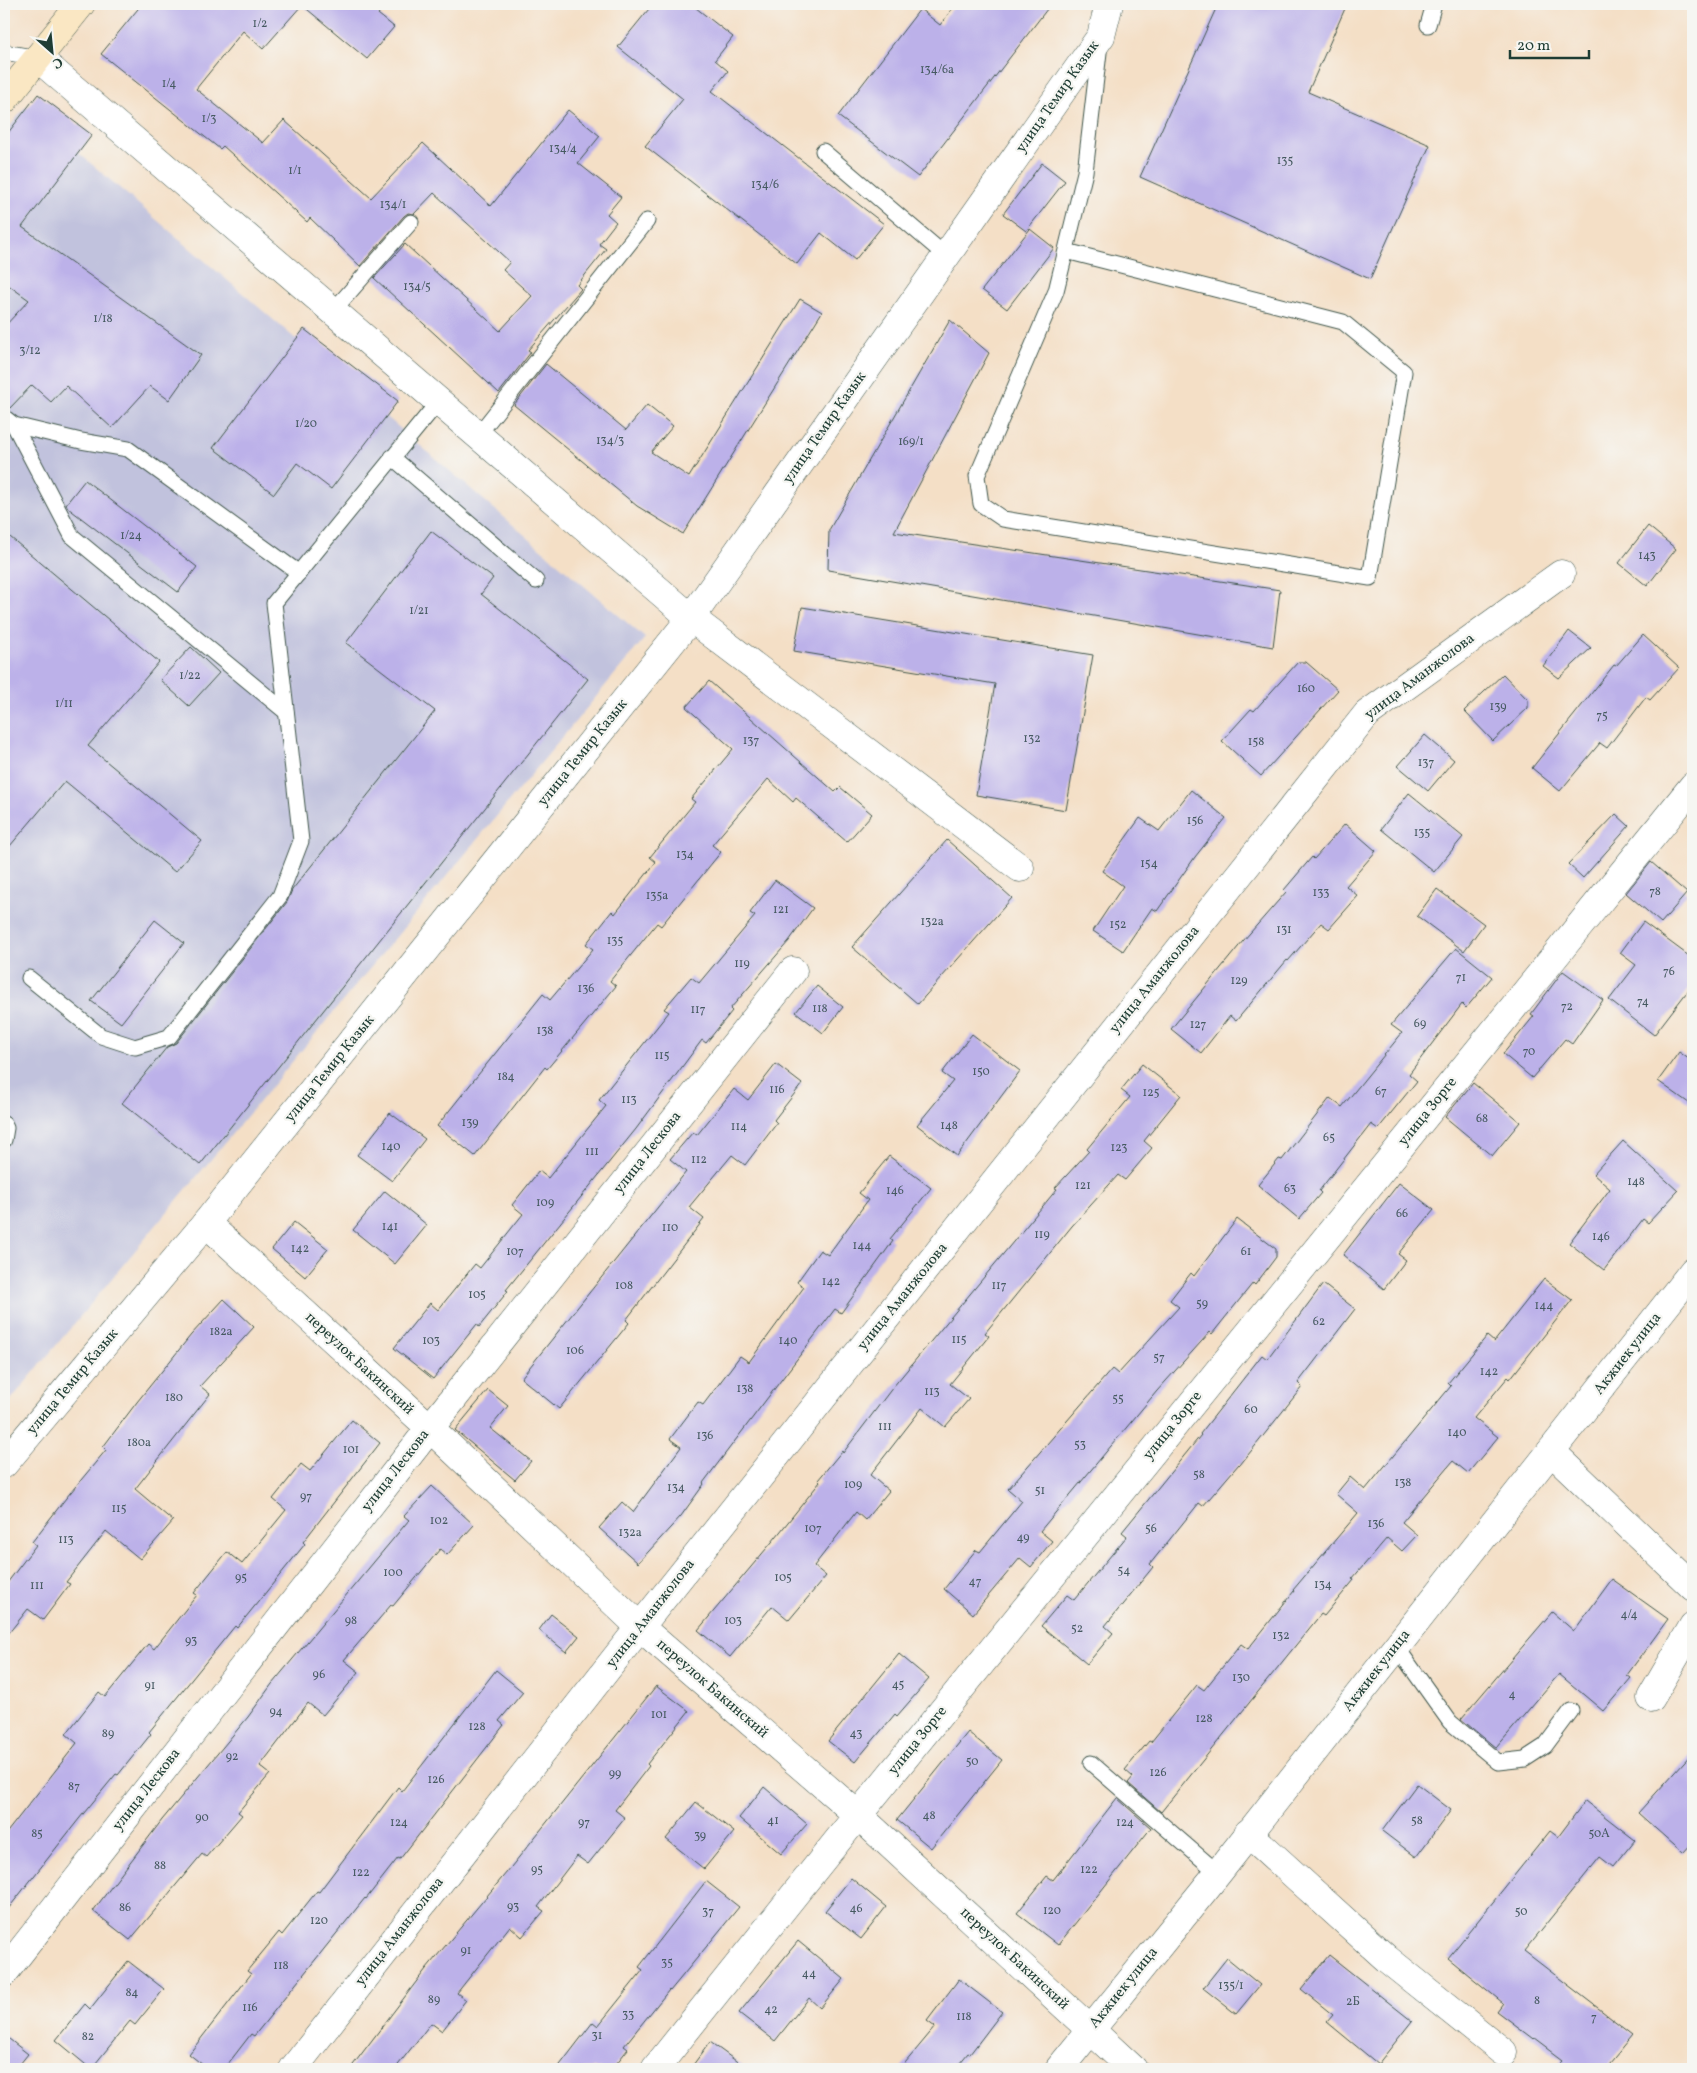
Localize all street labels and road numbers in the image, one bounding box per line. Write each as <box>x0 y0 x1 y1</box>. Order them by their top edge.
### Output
street label: улица Темир Казык <box>1011 37 1105 157</box>
street label: улица Темир Казык <box>778 368 872 488</box>
street label: улица Аманжолова <box>1361 629 1479 725</box>
street label: улица Темир Казык <box>533 695 633 811</box>
street label: улица Аманжолова <box>1105 922 1205 1038</box>
street label: улица Темир Казык <box>280 1011 380 1127</box>
street label: улица Зорге <box>1394 1073 1462 1151</box>
street label: улица Лескова <box>609 1107 687 1199</box>
street label: улица Аманжолова <box>853 1239 953 1355</box>
street label: переулок Бакинский <box>300 1308 418 1420</box>
street label: Акжиек улица <box>1589 1309 1667 1399</box>
street label: улица Темир Казык <box>22 1324 124 1440</box>
street label: улица Зорге <box>1139 1387 1207 1465</box>
street label: улица Лескова <box>357 1425 435 1517</box>
street label: улица Аманжолова <box>602 1555 700 1673</box>
street label: Акжиек улица <box>1338 1626 1416 1716</box>
street label: переулок Бакинский <box>651 1634 773 1744</box>
street label: улица Зорге <box>884 1702 952 1780</box>
street label: улица Лескова <box>108 1744 186 1836</box>
street label: улица Аманжолова <box>351 1873 449 1991</box>
street label: переулок Бакинский <box>955 1903 1073 2015</box>
street label: Акжиек улица <box>1085 1943 1163 2033</box>

